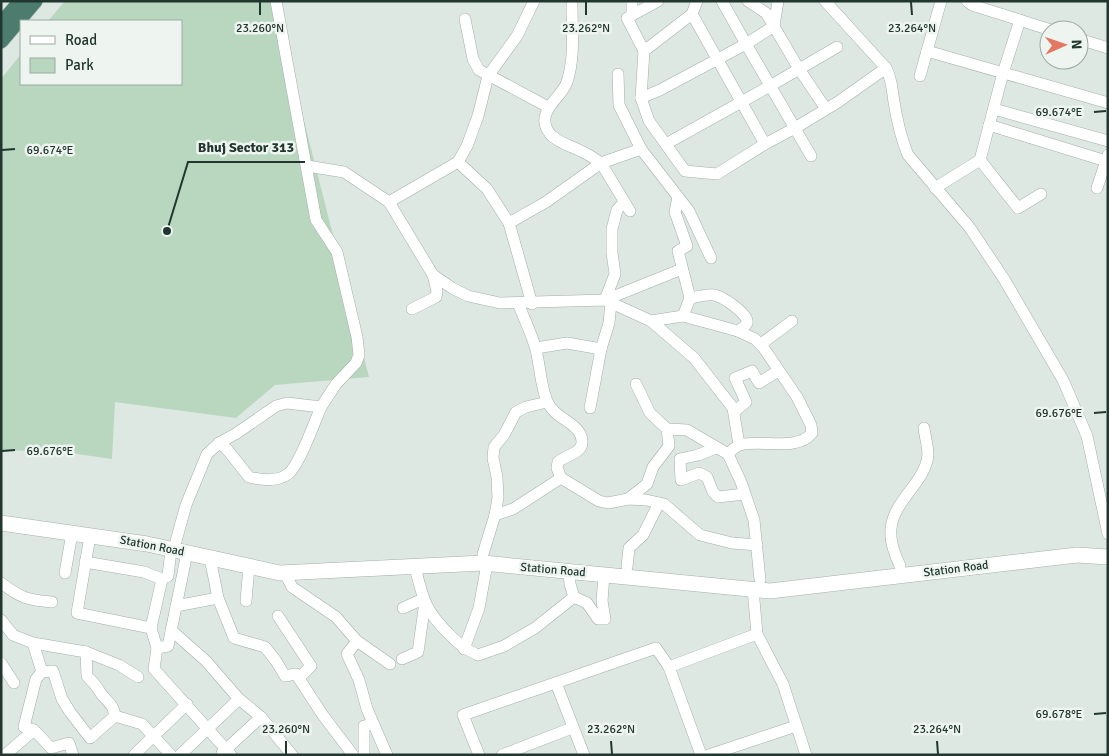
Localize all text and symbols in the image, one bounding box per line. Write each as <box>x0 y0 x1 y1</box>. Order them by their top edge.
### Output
legend <box>20 20 182 85</box>
north arrow <box>1039 20 1089 70</box>
text: 23.260°N <box>236 21 284 36</box>
text: 23.262°N <box>562 21 610 36</box>
text: 23.264°N <box>888 21 936 36</box>
text: Road <box>65 31 97 49</box>
text: N <box>1068 39 1085 50</box>
text: Park <box>65 56 94 74</box>
text: 69.674°E <box>1036 105 1083 120</box>
callout: Bhuj Sector 313 <box>188 133 305 162</box>
text: Bhuj Sector 313 <box>198 139 294 156</box>
text: 69.674°E <box>27 143 74 158</box>
text: 69.676°E <box>1036 406 1083 421</box>
text: 69.676°E <box>27 444 74 459</box>
street label: Station Road <box>118 532 186 560</box>
street label: Station Road <box>923 558 989 580</box>
street label: Station Road <box>520 560 586 580</box>
text: 69.678°E <box>1036 707 1083 722</box>
text: 23.260°N <box>262 722 310 737</box>
text: 23.262°N <box>587 722 635 737</box>
text: 23.264°N <box>913 722 961 737</box>

